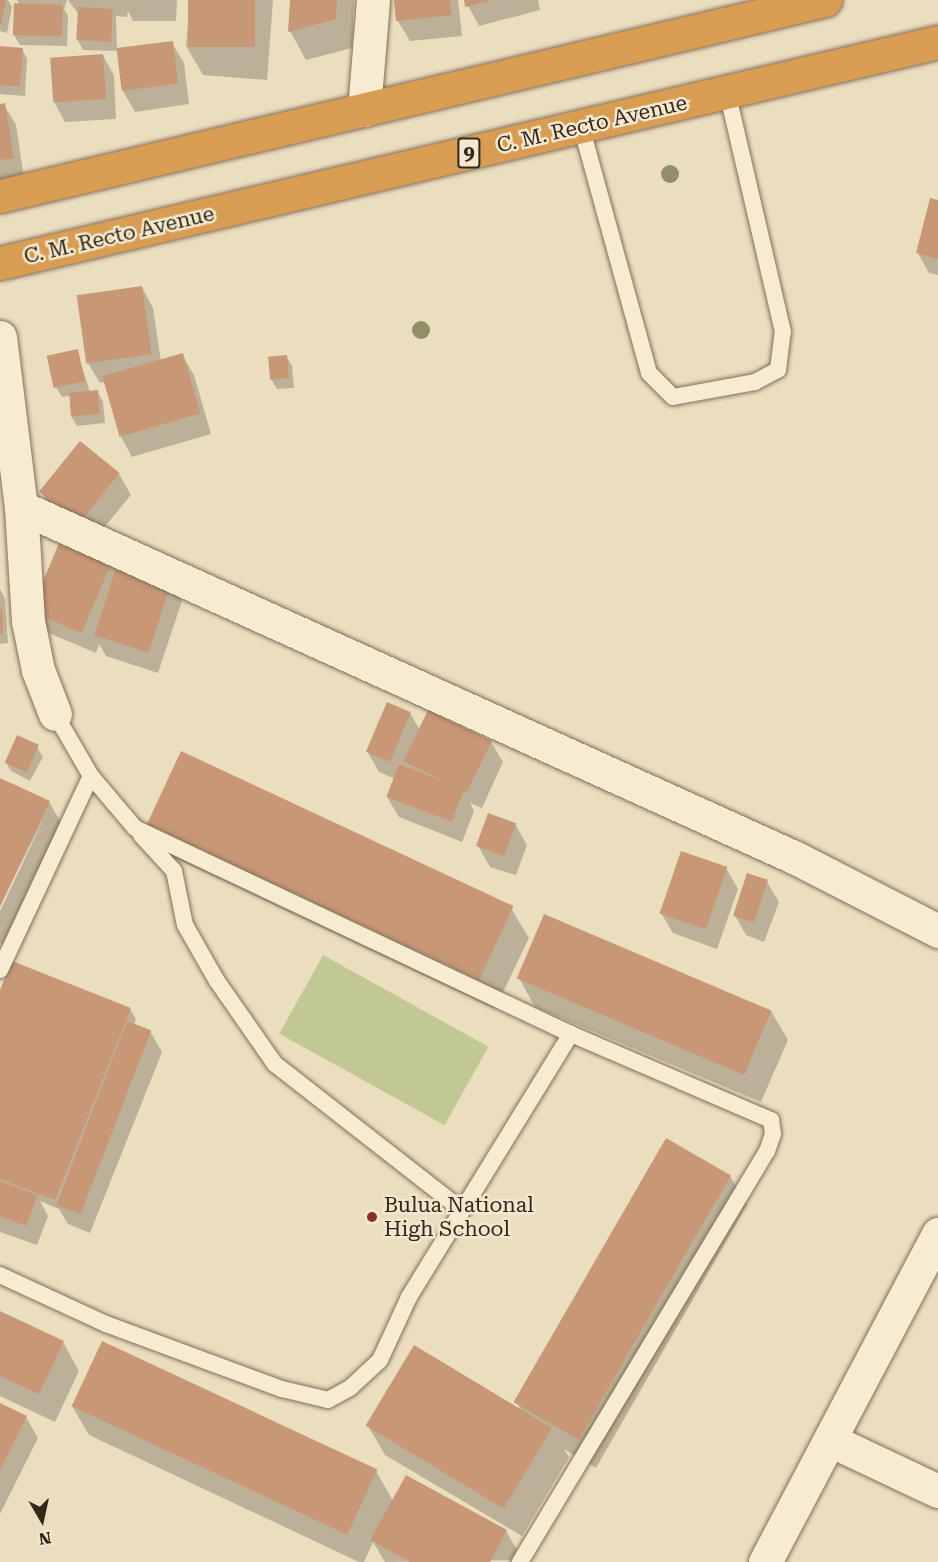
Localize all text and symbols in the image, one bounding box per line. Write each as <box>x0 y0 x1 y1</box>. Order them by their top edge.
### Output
street label: C. M. Recto Avenue <box>494 90 690 158</box>
road number: 9 <box>457 136 481 170</box>
street label: C. M. Recto Avenue <box>21 201 217 269</box>
place label: Bulua National High School <box>384 1192 534 1242</box>
marker: Bulua National High School <box>365 1210 379 1224</box>
north arrow <box>12 1490 72 1550</box>
text: N <box>37 1528 52 1549</box>

